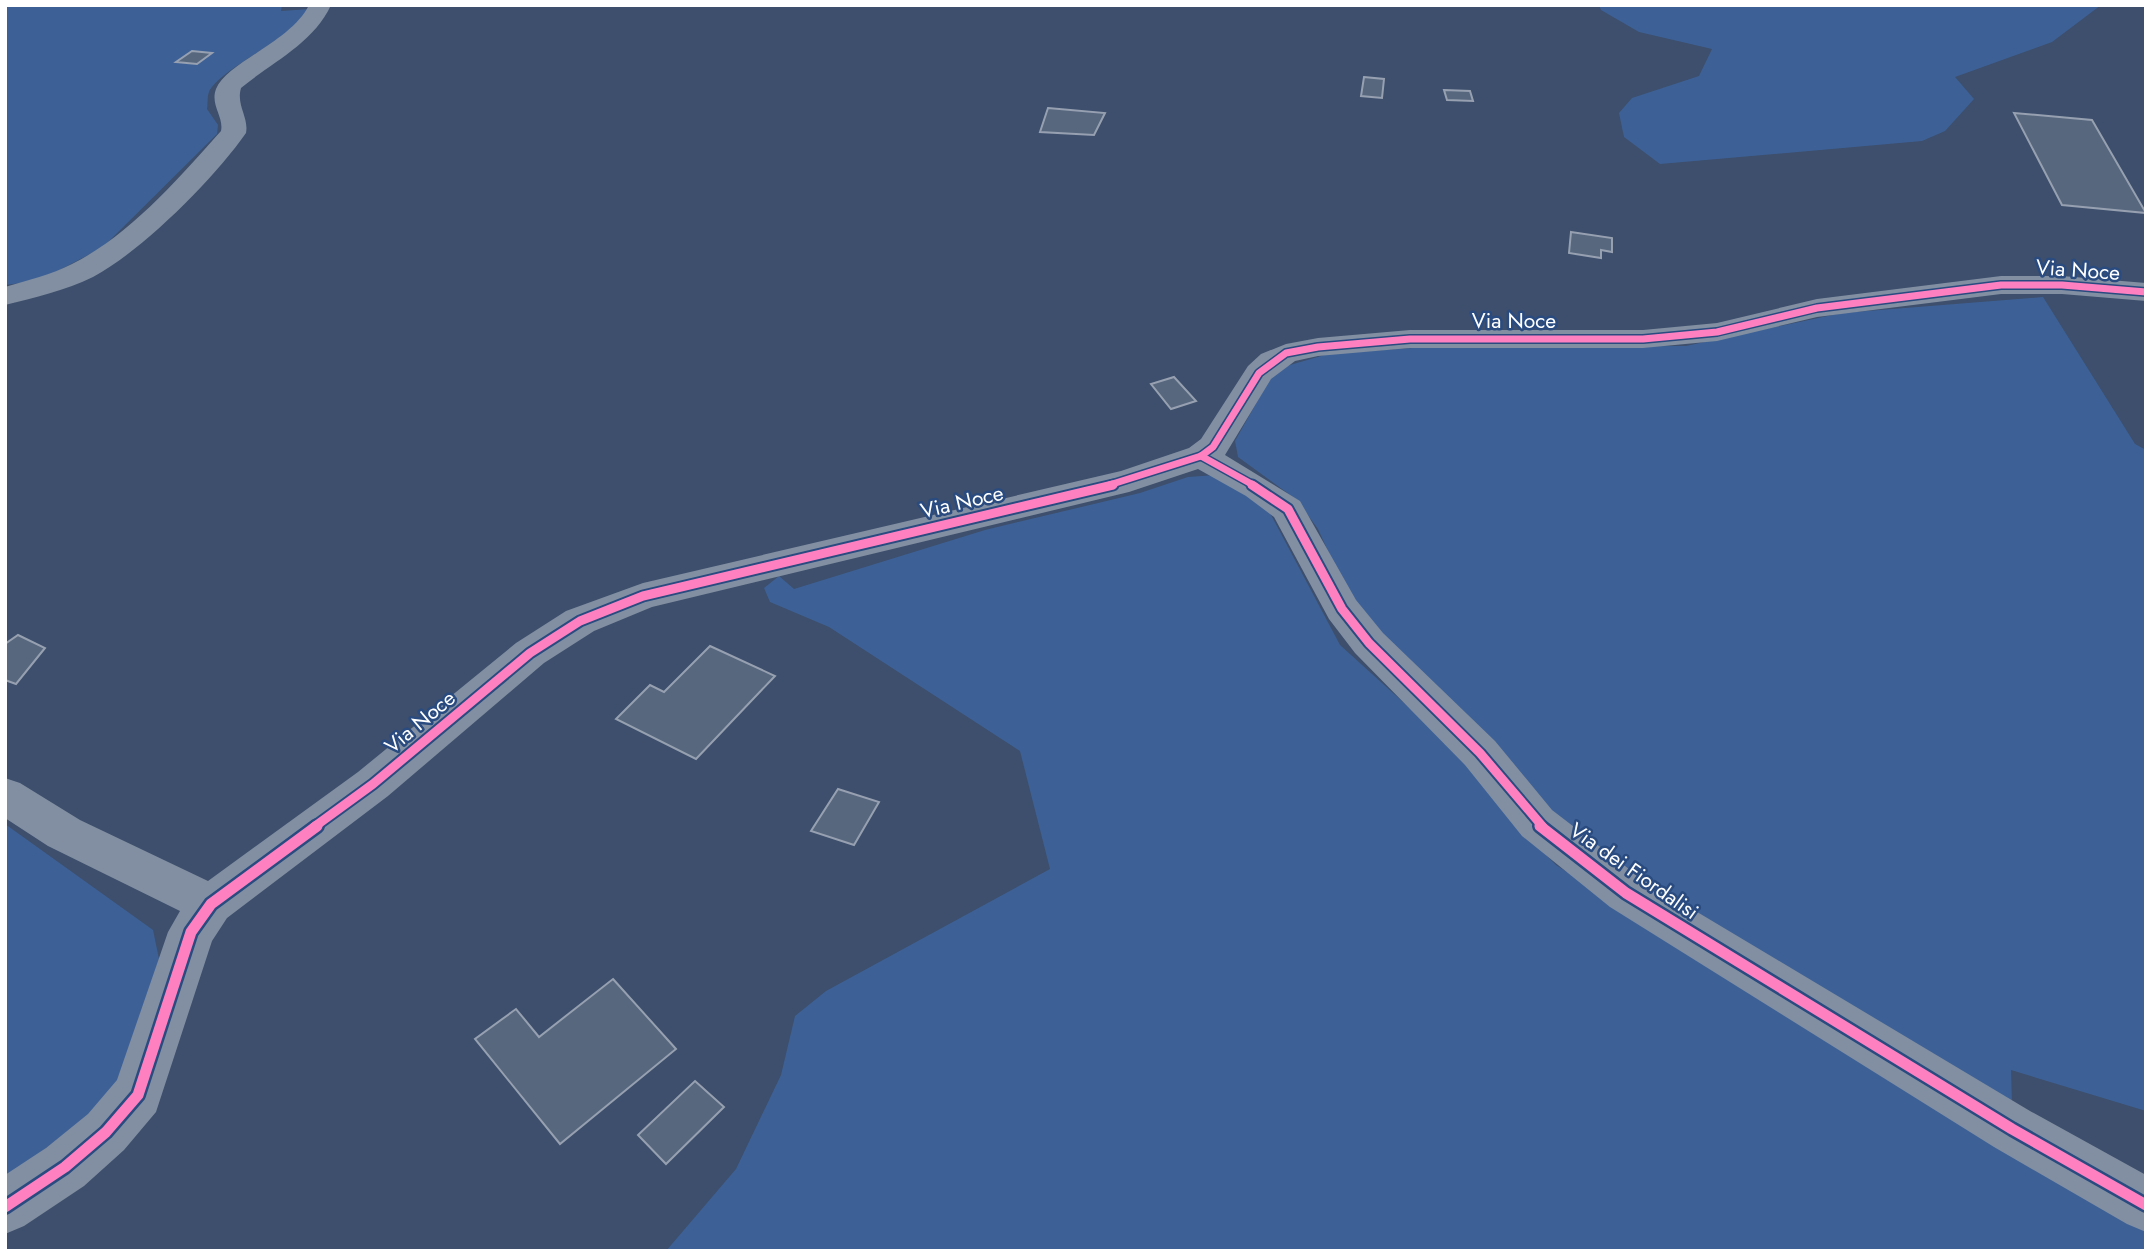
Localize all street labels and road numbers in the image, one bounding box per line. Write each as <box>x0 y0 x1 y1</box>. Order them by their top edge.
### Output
street label: Via Noce <box>2035 252 2121 288</box>
street label: Via Noce <box>1472 306 1556 336</box>
street label: Via Noce <box>918 478 1007 526</box>
street label: Via Noce <box>378 683 462 761</box>
street label: Via dei Fiordalisi <box>1563 815 1705 927</box>

